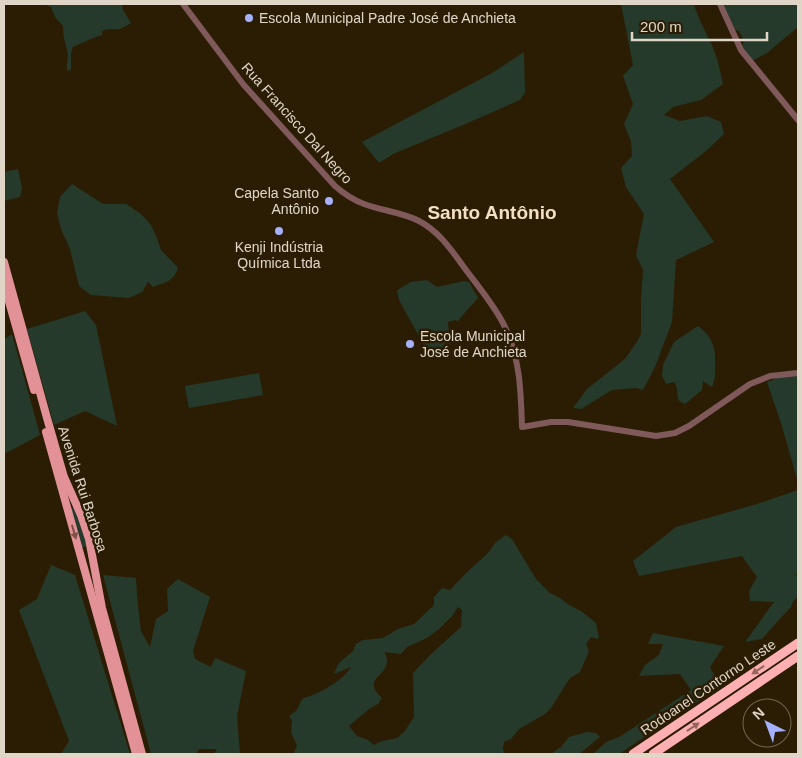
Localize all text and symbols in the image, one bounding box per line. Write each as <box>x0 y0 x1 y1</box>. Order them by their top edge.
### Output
place label: Escola Municipal Padre José de Anchieta <box>259 10 516 26</box>
scale bar <box>632 10 767 42</box>
marker: Escola Municipal Padre José de Anchieta <box>243 12 255 24</box>
text: 200 m <box>640 18 682 35</box>
street label: Rua Francisco Dal Negro <box>238 59 356 187</box>
place label: Capela Santo Antônio <box>234 185 319 217</box>
marker: Capela Santo Antônio <box>323 195 335 207</box>
district label: Santo Antônio <box>427 202 557 223</box>
marker: Kenji Indústria Química Ltda <box>273 225 285 237</box>
place label: Kenji Indústria Química Ltda <box>235 239 324 271</box>
place label: Escola Municipal José de Anchieta <box>420 328 527 360</box>
marker: Escola Municipal José de Anchieta <box>404 338 416 350</box>
street label: Avenida Rui Barbosa <box>55 424 111 554</box>
one-way arrow <box>70 524 78 539</box>
street label: Rodoanel Contorno Leste <box>637 636 779 738</box>
one-way arrow <box>751 665 765 675</box>
north arrow <box>742 698 792 748</box>
text: N <box>749 704 767 723</box>
one-way arrow <box>687 722 700 732</box>

